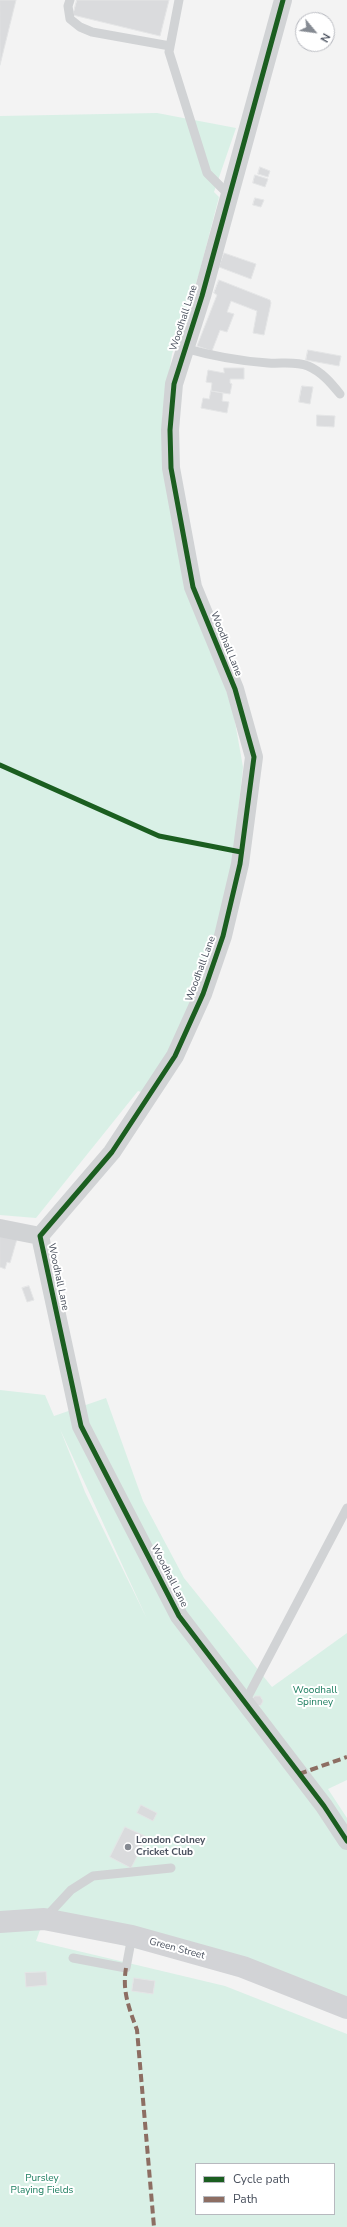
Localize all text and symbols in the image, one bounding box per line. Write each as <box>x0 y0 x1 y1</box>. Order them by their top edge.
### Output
north arrow <box>295 12 335 52</box>
text: N <box>317 30 334 45</box>
street label: Woodhall Lane <box>168 284 200 352</box>
street label: Woodhall Lane <box>208 610 244 678</box>
street label: Woodhall Lane <box>184 935 218 1003</box>
street label: Woodhall Lane <box>45 1242 71 1312</box>
street label: Woodhall Lane <box>148 1543 190 1609</box>
park label: Woodhall Spinney <box>293 1685 337 1708</box>
place label: London Colney Cricket Club <box>136 1835 205 1858</box>
marker: London Colney Cricket Club <box>123 1842 133 1852</box>
street label: Green Street <box>148 1936 206 1962</box>
legend <box>195 2163 335 2215</box>
text: Cycle path <box>233 2171 290 2187</box>
park label: Pursley Playing Fields <box>11 2173 73 2196</box>
text: Path <box>233 2191 258 2207</box>

